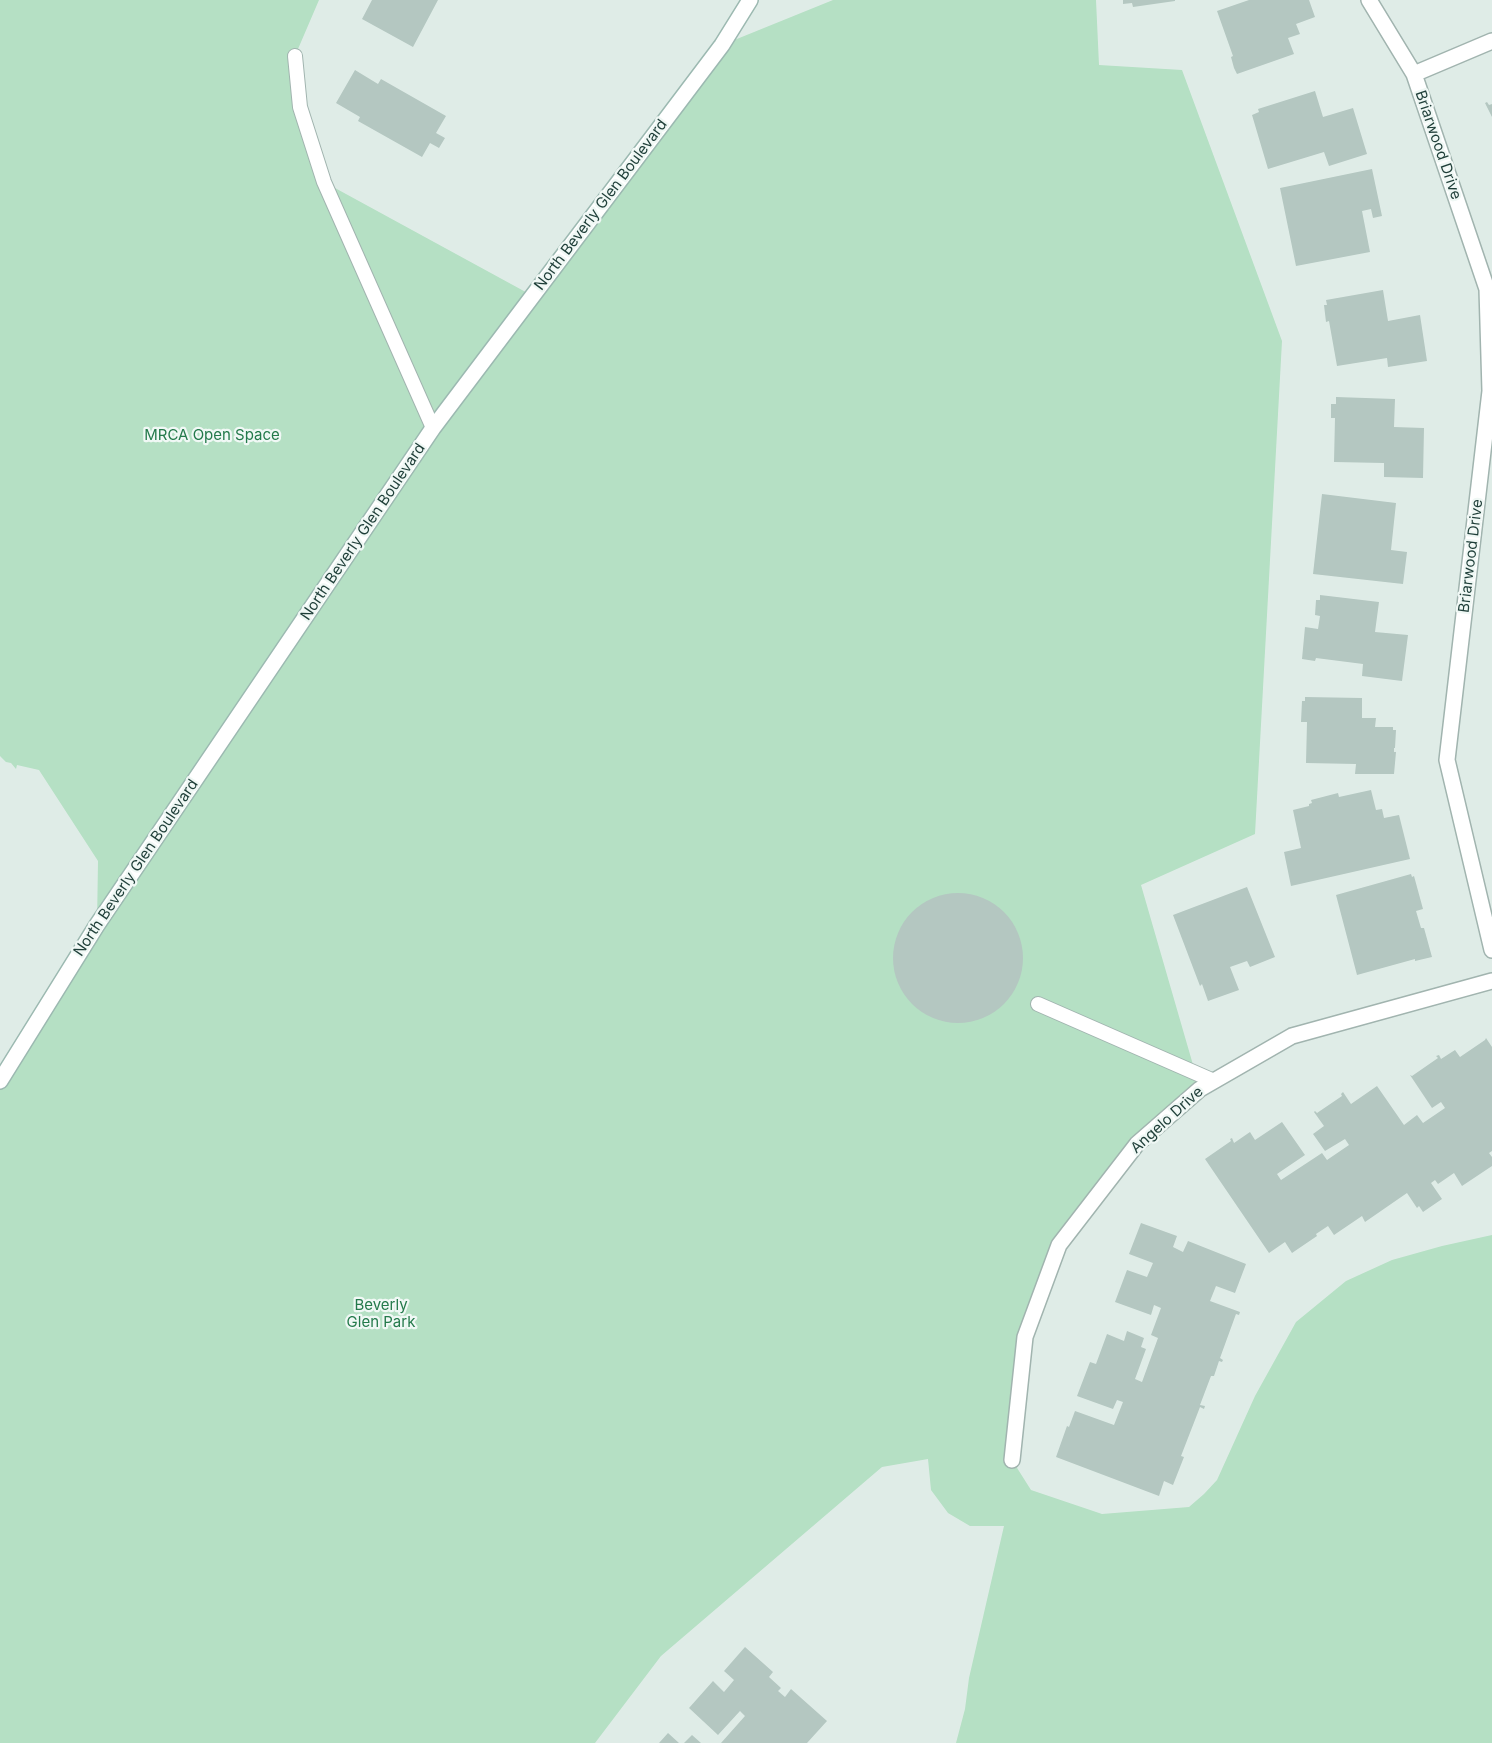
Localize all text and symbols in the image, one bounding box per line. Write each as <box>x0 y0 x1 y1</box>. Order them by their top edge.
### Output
street label: Briarwood Drive <box>1411 88 1465 202</box>
street label: North Beverly Glen Boulevard <box>531 116 671 294</box>
park label: MRCA Open Space <box>144 426 280 444</box>
street label: North Beverly Glen Boulevard <box>297 440 429 624</box>
street label: Briarwood Drive <box>1455 498 1487 614</box>
street label: North Beverly Glen Boulevard <box>70 776 202 960</box>
street label: Angelo Drive <box>1127 1083 1207 1157</box>
park label: Beverly Glen Park <box>347 1296 415 1331</box>

